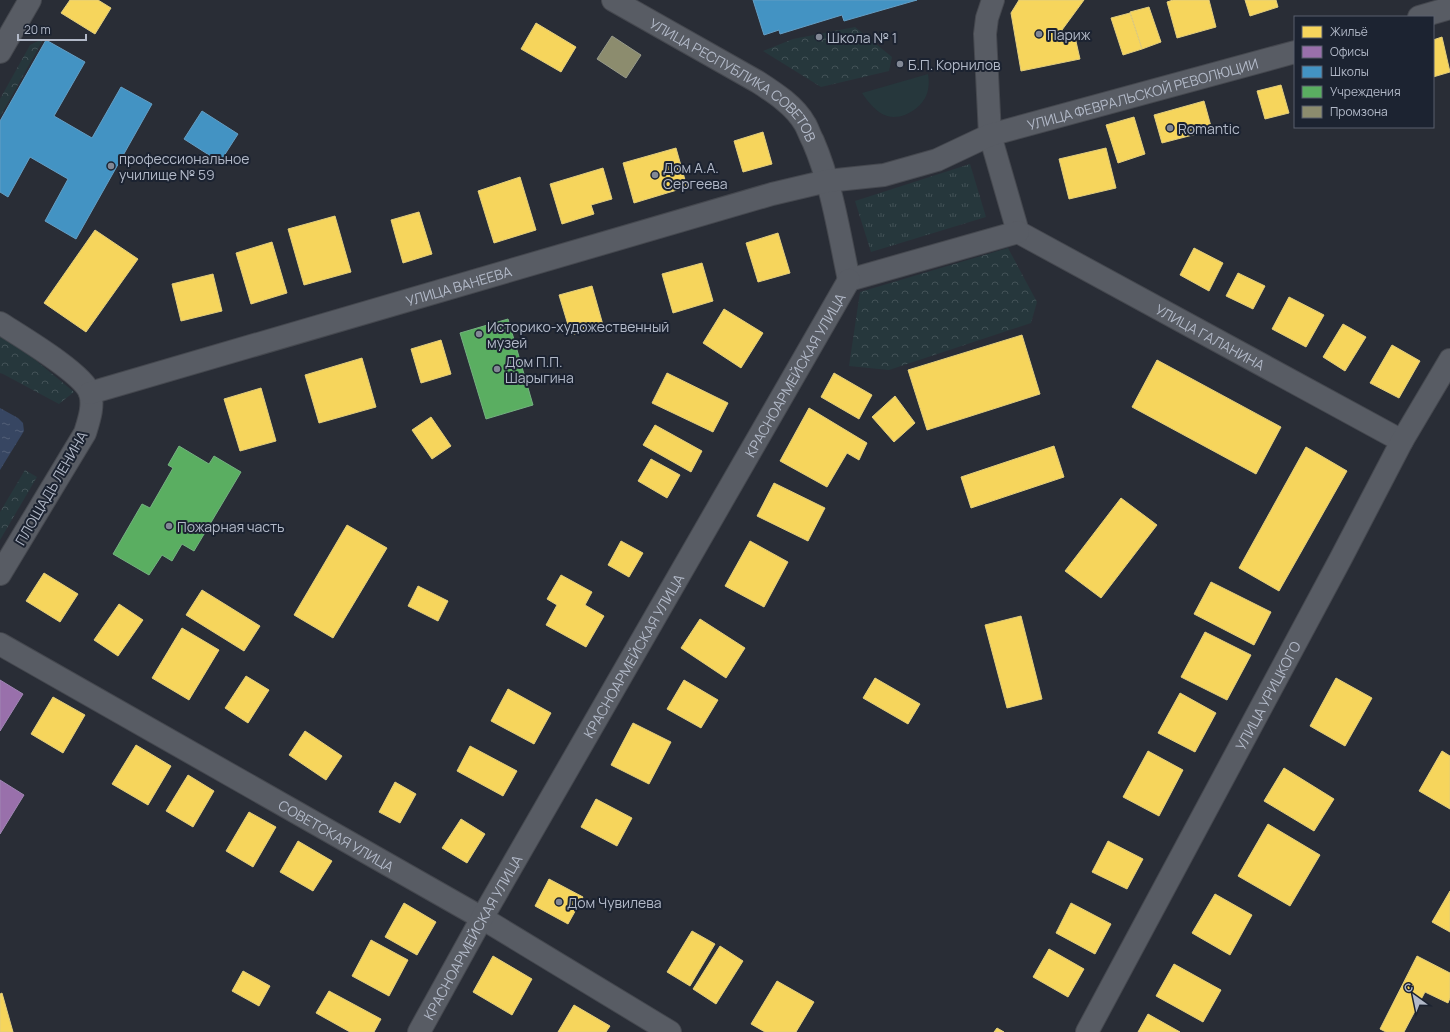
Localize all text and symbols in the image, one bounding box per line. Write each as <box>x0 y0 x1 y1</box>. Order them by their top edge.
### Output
street label: УЛИЦА РЕСПУБЛИКА СОВЕТОВ <box>646 13 821 145</box>
scale bar <box>18 16 86 42</box>
legend <box>1294 16 1434 128</box>
text: 20 m <box>24 21 51 38</box>
text: Жильё <box>1330 23 1368 40</box>
place label: Париж <box>1047 25 1091 44</box>
place label: Школа № 1 <box>827 28 897 47</box>
marker: Париж <box>1034 29 1044 39</box>
marker: Школа № 1 <box>814 32 824 42</box>
text: Офисы <box>1330 43 1369 60</box>
street label: УЛИЦА ФЕВРАЛЬСКОЙ РЕВОЛЮЦИИ <box>1025 53 1260 134</box>
place label: Б.П. Корнилов <box>908 55 1001 74</box>
marker: Б.П. Корнилов <box>895 59 905 69</box>
text: Школы <box>1330 63 1369 80</box>
text: Учреждения <box>1330 83 1401 100</box>
text: Промзона <box>1330 103 1388 120</box>
place label: Romantic <box>1178 119 1240 138</box>
marker: Romantic <box>1165 123 1175 133</box>
place label: профессиональное училище № 59 <box>119 149 249 184</box>
place label: Дом А.А. Сергеева <box>663 158 728 193</box>
marker: профессиональное училище № 59 <box>106 161 116 171</box>
marker: Дом А.А. Сергеева <box>650 170 660 180</box>
street label: УЛИЦА ВАНЕЕВА <box>403 261 514 310</box>
street label: КРАСНОАРМЕЙСКАЯ УЛИЦА <box>740 289 849 460</box>
street label: УЛИЦА ГАЛАНИНА <box>1152 299 1268 374</box>
place label: Историко-художественный музей <box>487 317 669 352</box>
marker: Историко-художественный музей <box>474 329 484 339</box>
place label: Дом П.П. Шарыгина <box>505 352 574 387</box>
marker: Дом П.П. Шарыгина <box>492 364 502 374</box>
street label: ПЛОЩАДЬ ЛЕНИНА <box>11 427 92 549</box>
place label: Пожарная часть <box>177 517 285 536</box>
marker: Пожарная часть <box>164 521 174 531</box>
street label: КРАСНОАРМЕЙСКАЯ УЛИЦА <box>578 570 688 741</box>
street label: УЛИЦА УРИЦКОГО <box>1230 637 1304 753</box>
street label: СОВЕТСКАЯ УЛИЦА <box>275 795 398 876</box>
street label: КРАСНОАРМЕЙСКАЯ УЛИЦА <box>418 851 526 1023</box>
place label: Дом Чувилева <box>567 893 662 912</box>
marker: Дом Чувилева <box>554 897 564 907</box>
north arrow <box>1394 976 1434 1016</box>
text: С <box>1401 979 1416 996</box>

